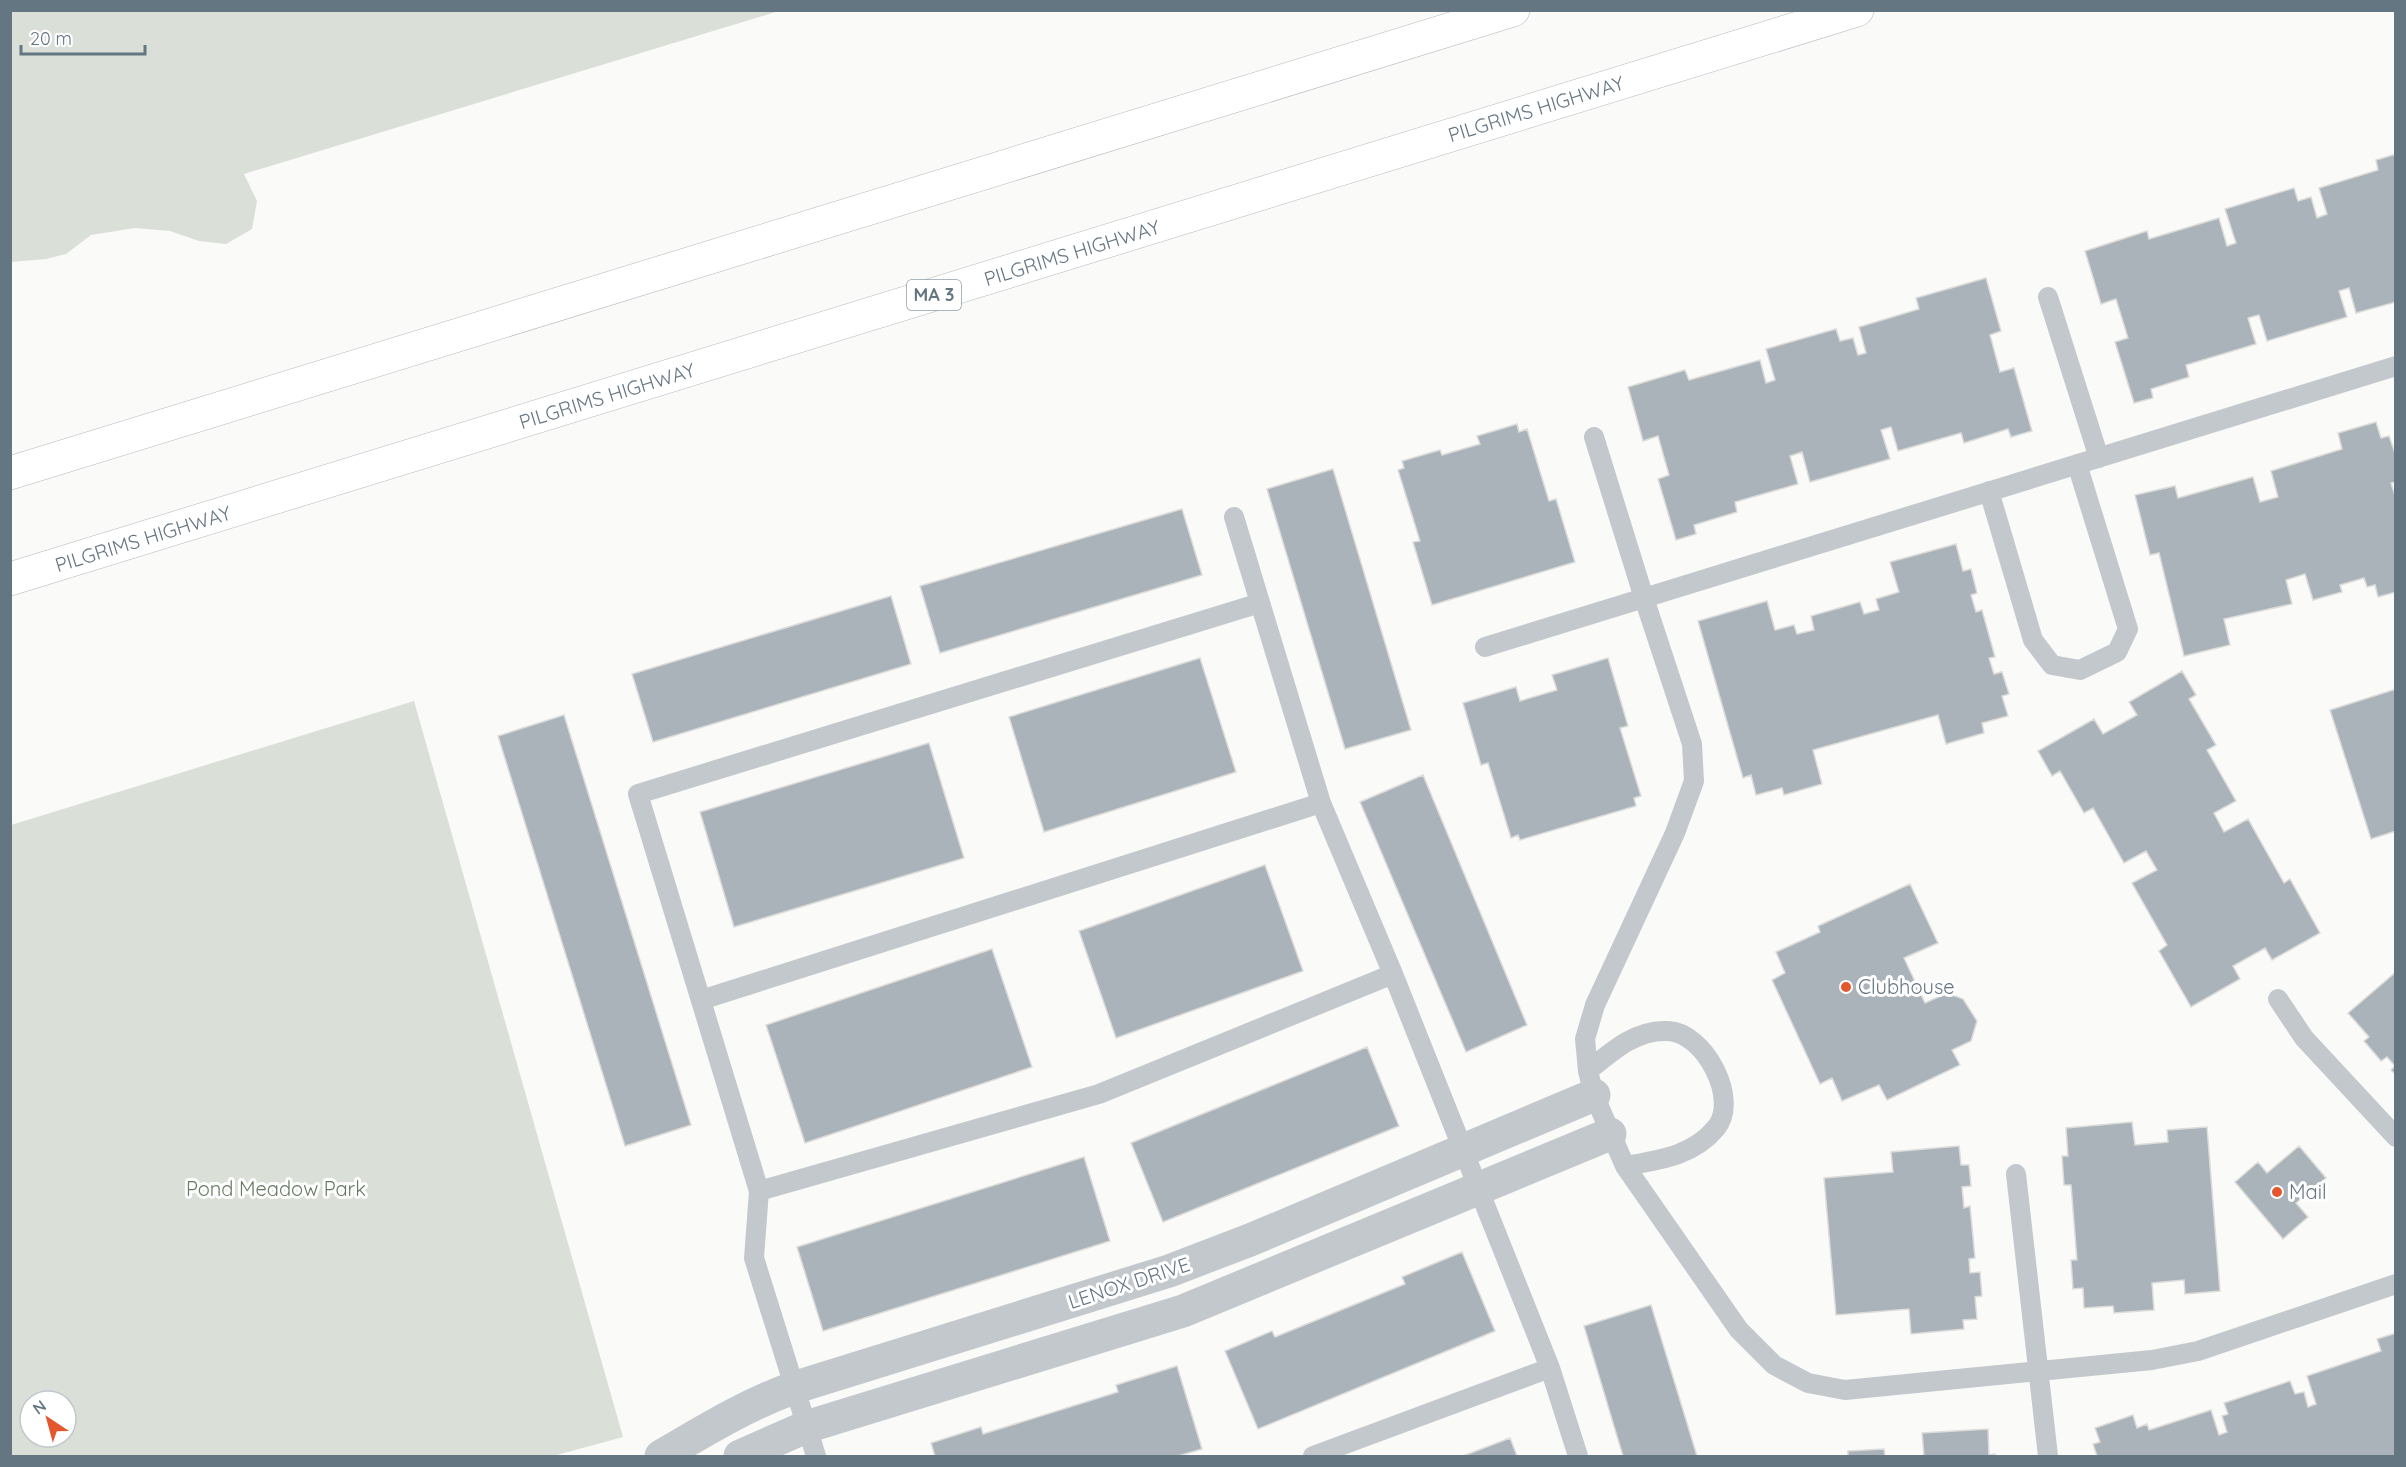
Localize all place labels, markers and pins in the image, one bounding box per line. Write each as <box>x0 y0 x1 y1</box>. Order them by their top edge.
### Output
place label: Clubhouse <box>1858 974 1955 999</box>
marker: Clubhouse <box>1839 980 1853 994</box>
place label: Mail <box>2289 1179 2327 1204</box>
marker: Mail <box>2270 1185 2284 1199</box>

